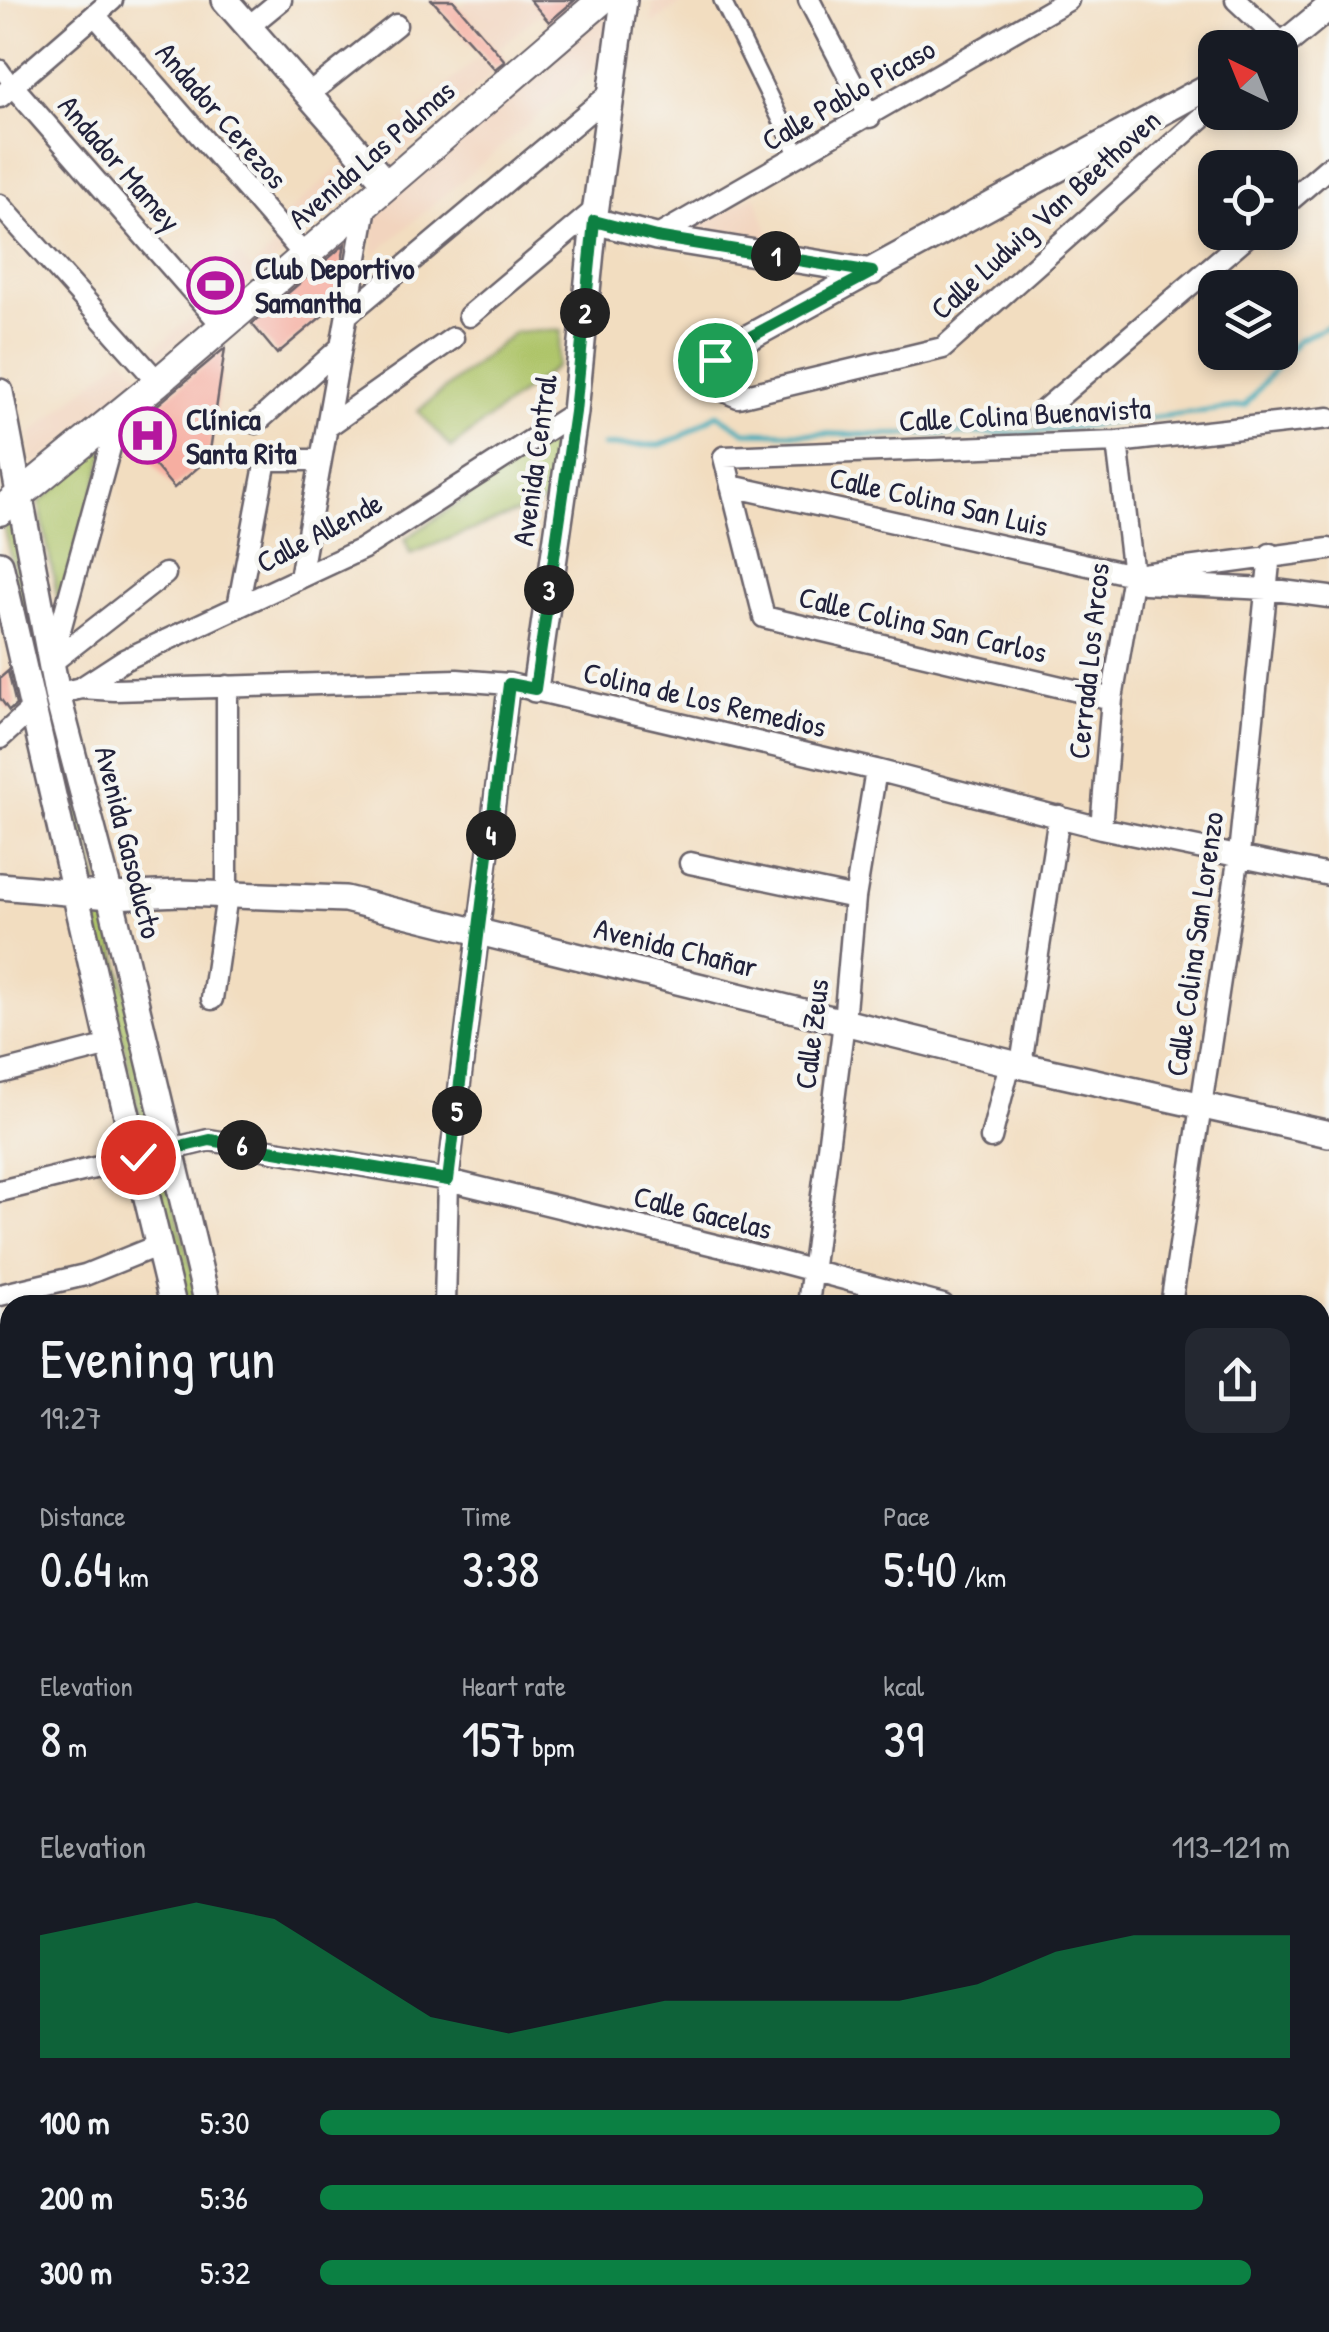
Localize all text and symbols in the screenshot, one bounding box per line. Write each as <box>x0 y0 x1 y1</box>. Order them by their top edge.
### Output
street label: Calle Pablo Picaso <box>754 28 942 160</box>
north arrow <box>1198 30 1298 130</box>
map controls <box>1198 30 1298 370</box>
street label: Andador Cerezos <box>147 33 297 197</box>
street label: Avenida Las Palmas <box>279 71 463 237</box>
street label: Andador Mamey <box>50 86 190 240</box>
street label: Calle Ludwig Van Beethoven <box>921 100 1169 328</box>
button: locate <box>1198 150 1298 250</box>
pin: 1 <box>751 231 801 281</box>
text: 1 <box>771 237 781 275</box>
place label: Club Deportivo Samantha <box>255 248 414 322</box>
sports icon: Club Deportivo Samantha <box>186 255 246 315</box>
button: layers <box>1198 270 1298 370</box>
pin: 2 <box>560 288 610 338</box>
text: 2 <box>578 294 592 332</box>
pin <box>673 318 758 403</box>
icon: arrive <box>688 333 743 388</box>
street label: Avenida Central <box>502 372 566 548</box>
street label: Calle Colina Buenavista <box>898 387 1152 441</box>
place label: Clínica Santa Rita <box>186 399 297 473</box>
hospital icon: Clínica Santa Rita <box>117 406 177 466</box>
street label: Calle Colina San Luis <box>826 456 1052 546</box>
street label: Calle Allende <box>249 482 389 582</box>
street label: Cerrada Los Arcos <box>1058 561 1118 761</box>
pin: 3 <box>524 565 574 615</box>
text: 3 <box>543 571 555 609</box>
street label: Calle Colina San Carlos <box>795 576 1051 672</box>
street label: Colina de Los Remedios <box>580 652 830 746</box>
street label: Avenida Gasoducto <box>86 742 172 942</box>
street label: Calle Colina San Lorenzo <box>1156 809 1232 1079</box>
pin: 4 <box>466 810 516 860</box>
text: 4 <box>486 816 496 854</box>
street label: Avenida Chañar <box>590 907 762 987</box>
street label: Calle Zeus <box>784 977 838 1091</box>
pin: 5 <box>432 1086 482 1136</box>
text: 5 <box>451 1092 463 1130</box>
pin <box>96 1115 181 1200</box>
pin: 6 <box>217 1120 267 1170</box>
text: 6 <box>236 1126 248 1164</box>
icon: check <box>111 1130 166 1185</box>
street label: Calle Gacelas <box>630 1176 776 1248</box>
text: Evening run <box>40 1321 275 1395</box>
button: share <box>1185 1328 1290 1433</box>
text: 19:27 <box>40 1396 102 1439</box>
text: Distance <box>40 1497 126 1535</box>
text: Time <box>462 1497 511 1535</box>
text: Pace <box>883 1497 930 1535</box>
text: 0.64 <box>40 1535 112 1603</box>
text: 3:38 <box>462 1535 540 1603</box>
text: 5:40 <box>883 1535 957 1603</box>
text: km <box>112 1558 149 1596</box>
text: /km <box>957 1558 1006 1596</box>
text: Elevation <box>40 1667 133 1705</box>
text: Heart rate <box>462 1667 566 1705</box>
text: kcal <box>883 1667 924 1705</box>
text: 8 <box>40 1705 62 1773</box>
text: 157 <box>462 1705 526 1773</box>
text: 39 <box>883 1705 924 1773</box>
text: m <box>62 1728 87 1766</box>
text: bpm <box>526 1728 575 1766</box>
text: Elevation <box>40 1825 146 1868</box>
text: 113–121 m <box>1172 1825 1290 1868</box>
text: 100 m <box>40 2101 109 2144</box>
text: 5:30 <box>200 2101 250 2144</box>
text: 200 m <box>40 2176 113 2219</box>
text: 5:36 <box>200 2176 248 2219</box>
text: 300 m <box>40 2251 112 2294</box>
text: 5:32 <box>200 2251 250 2294</box>

